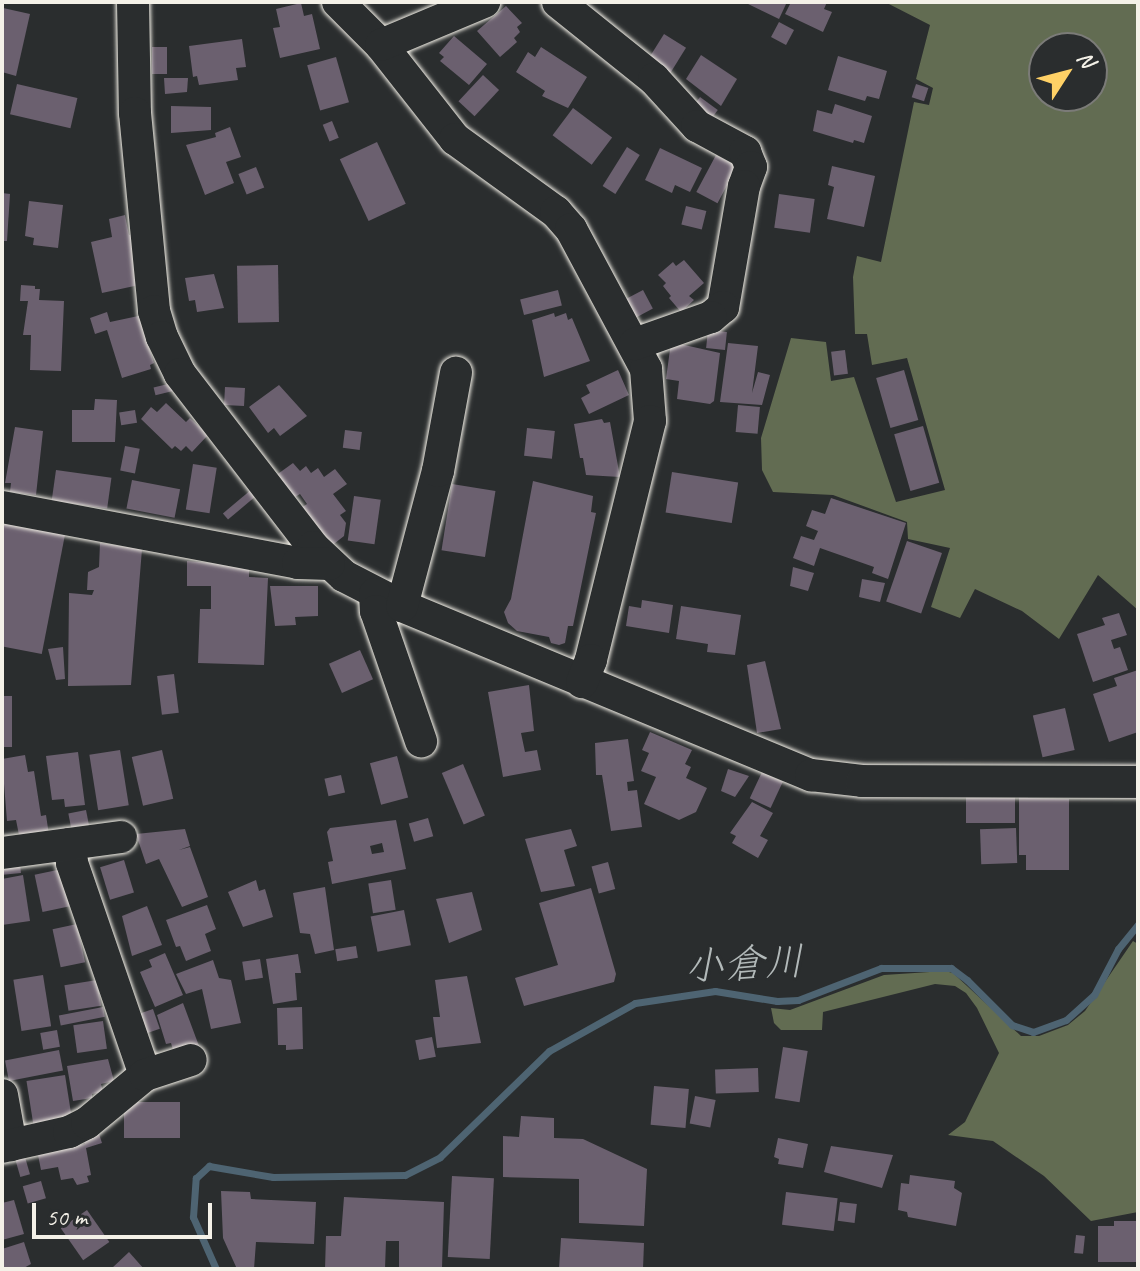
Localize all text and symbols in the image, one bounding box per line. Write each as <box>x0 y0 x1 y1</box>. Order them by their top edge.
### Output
north arrow <box>1028 32 1108 112</box>
text: N <box>1070 45 1101 73</box>
water label: 小倉川 <box>683 937 805 991</box>
scale bar <box>36 1187 216 1237</box>
text: 50 m <box>46 1202 87 1232</box>

